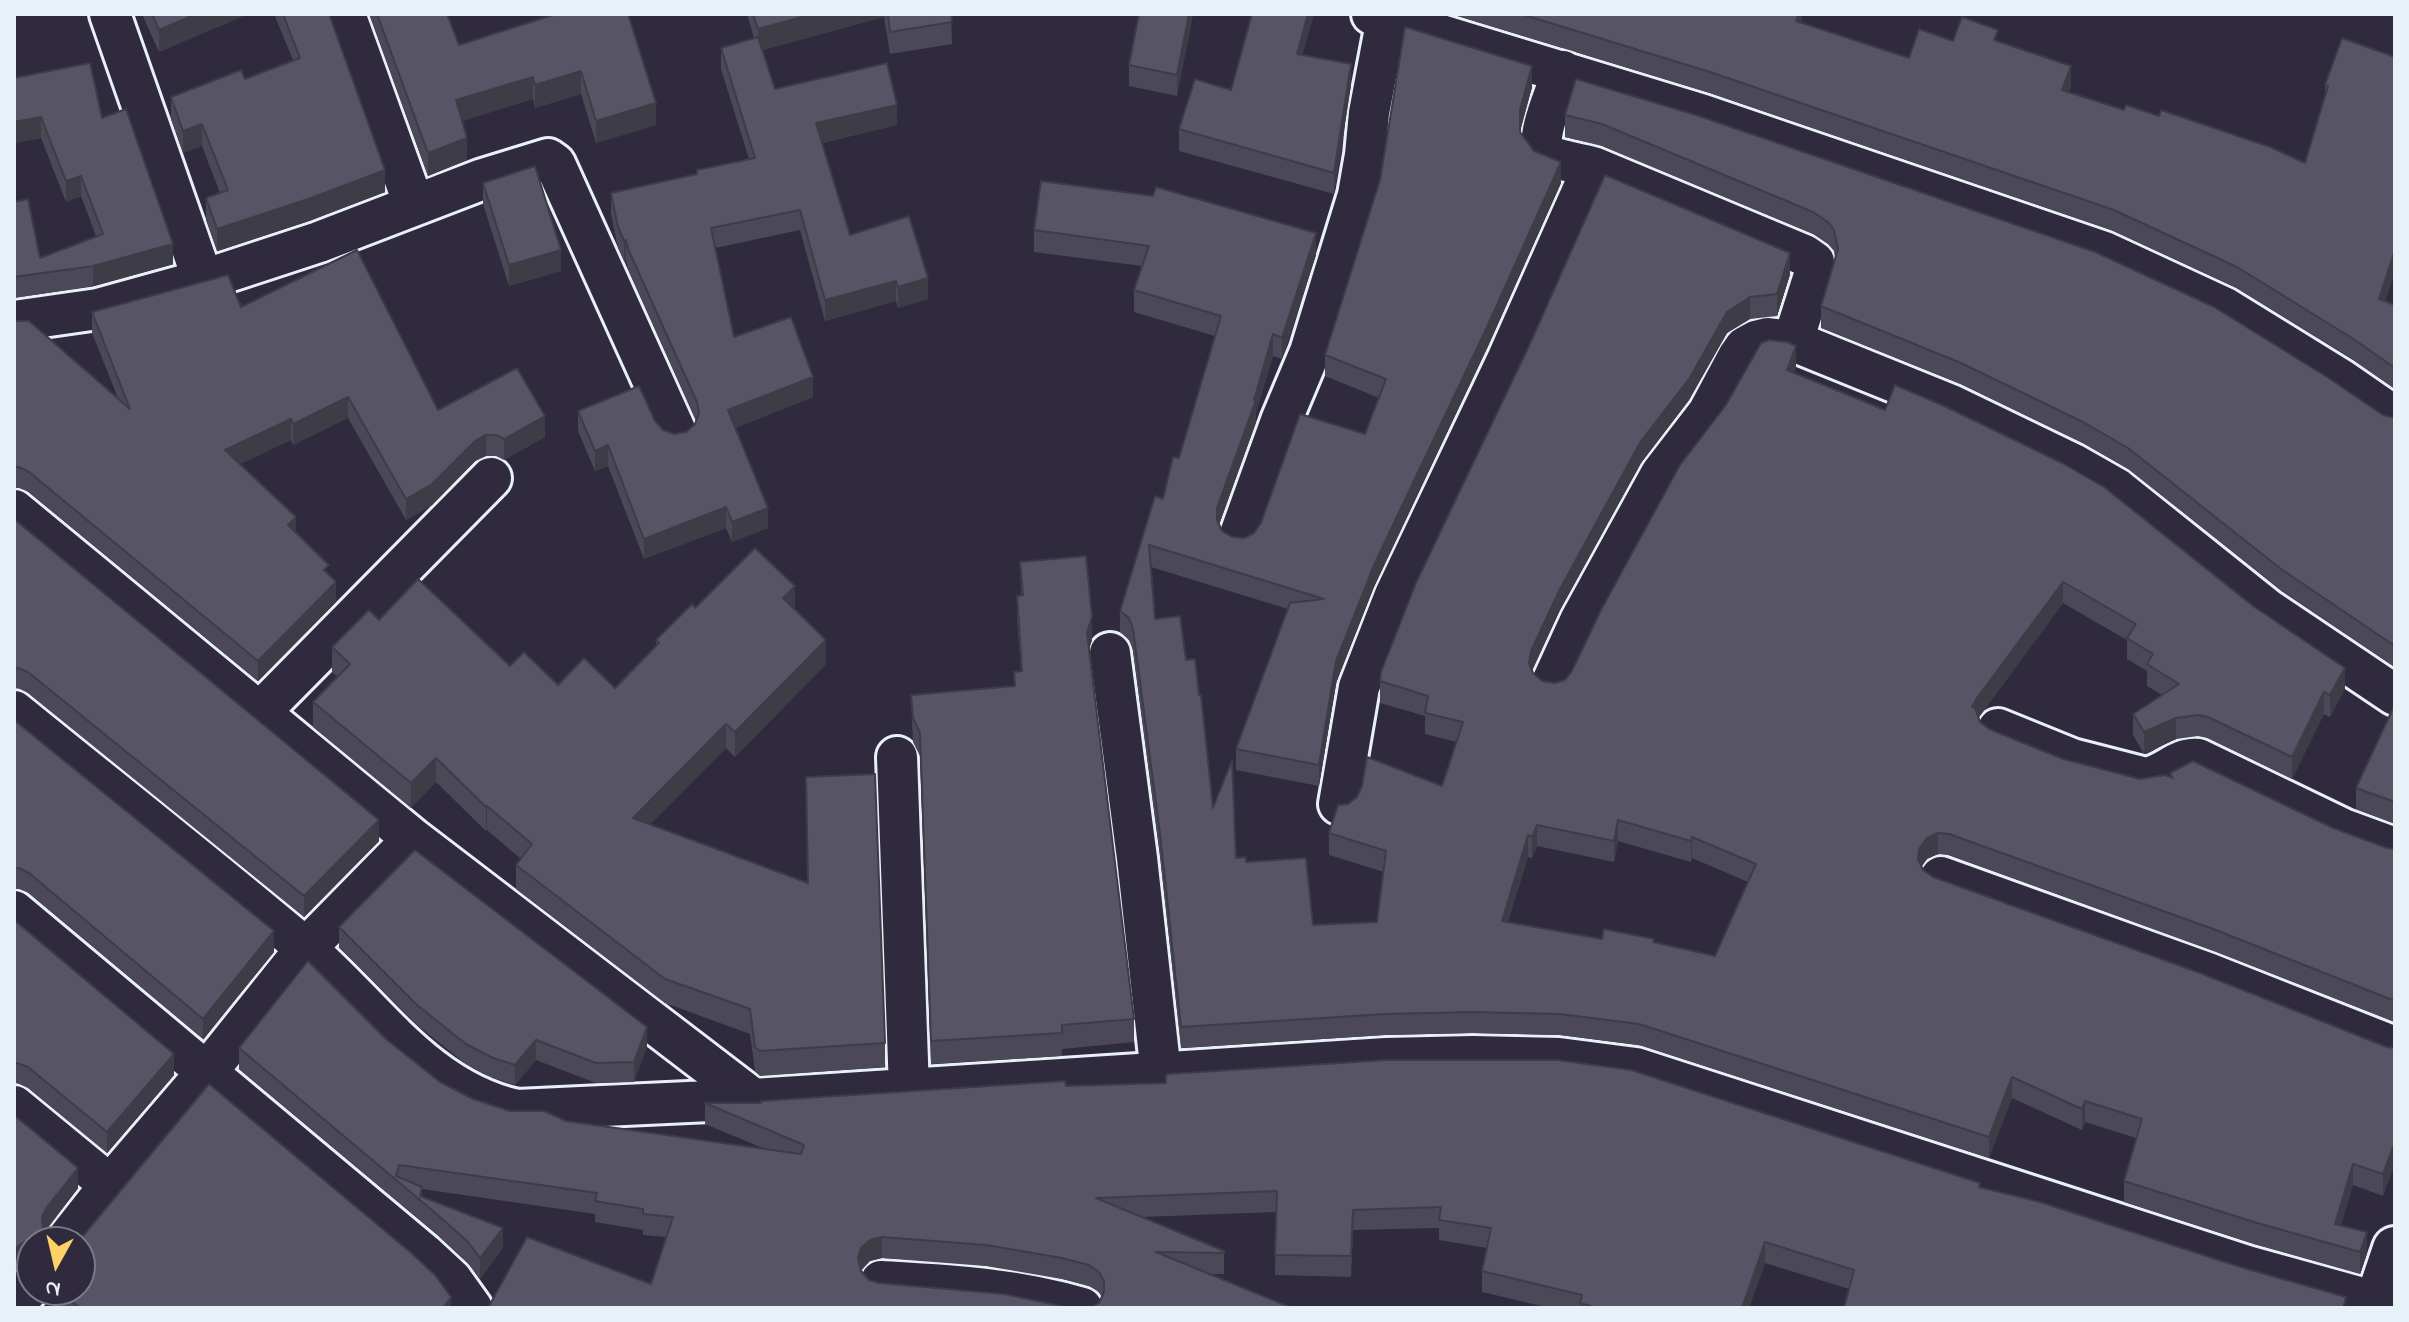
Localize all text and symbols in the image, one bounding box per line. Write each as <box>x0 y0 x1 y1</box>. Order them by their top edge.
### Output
north arrow <box>16 1226 96 1306</box>
text: N <box>43 1271 63 1305</box>

